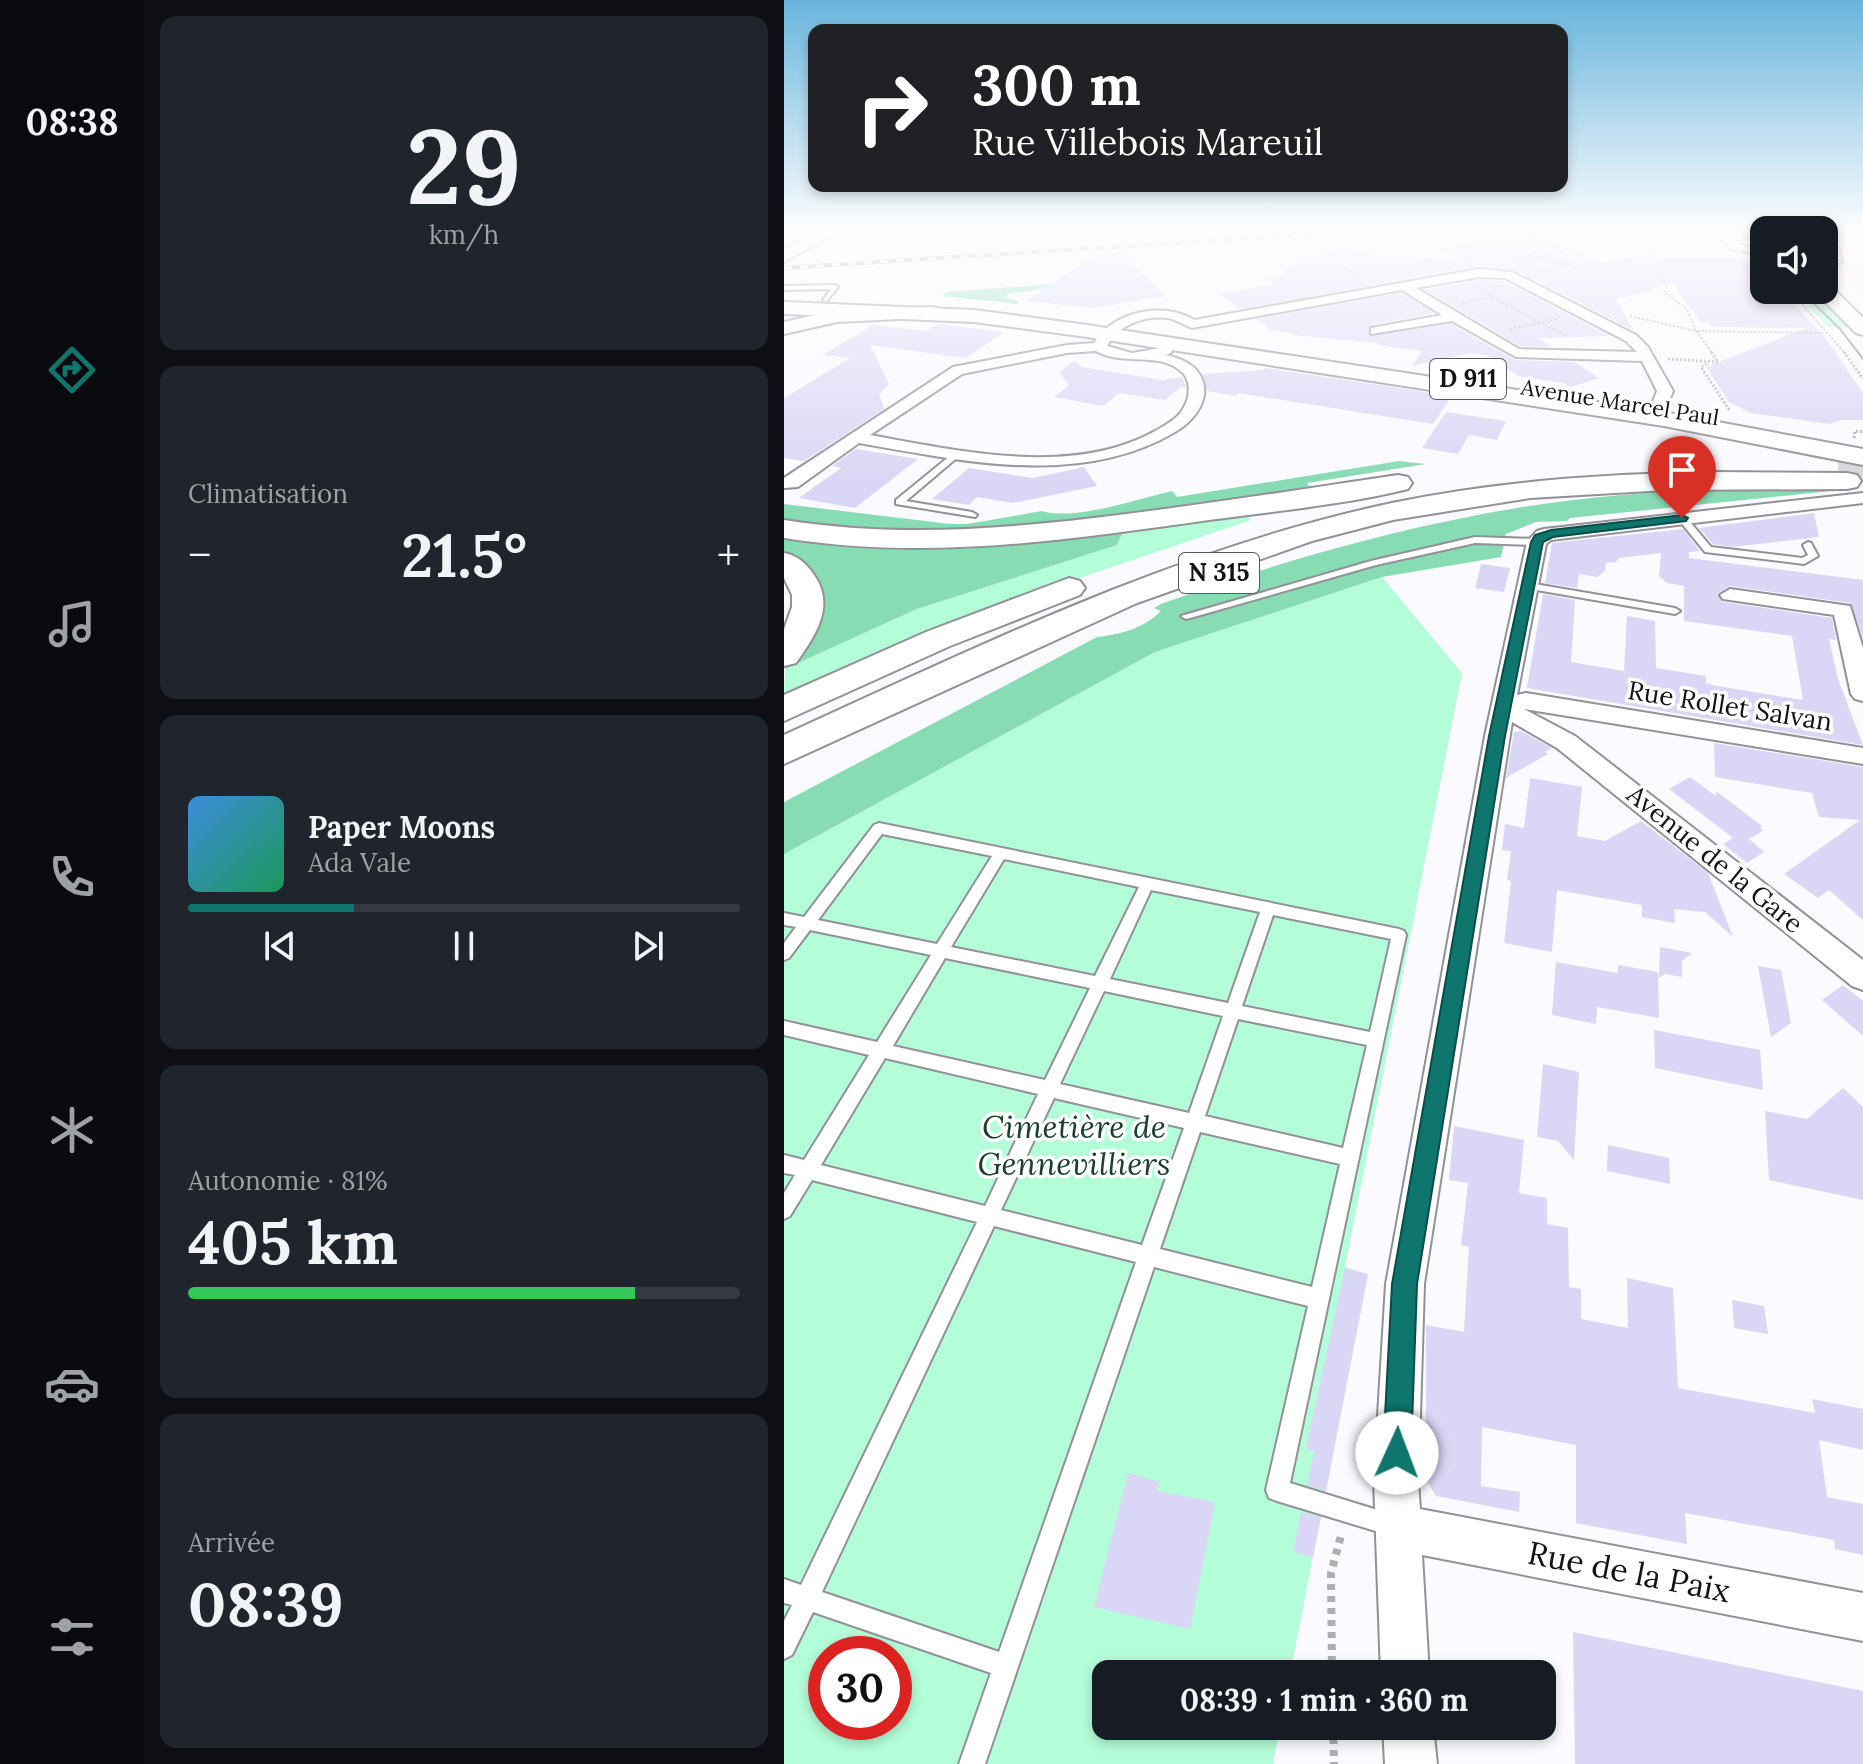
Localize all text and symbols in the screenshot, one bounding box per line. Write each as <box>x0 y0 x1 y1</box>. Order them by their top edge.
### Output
text: 300 m <box>972 49 1141 120</box>
icon: right <box>840 56 944 160</box>
text: 08:38 <box>25 99 119 145</box>
text: 29 <box>406 99 522 232</box>
text: Rue Villebois Mareuil <box>972 119 1323 165</box>
map controls <box>1750 216 1838 304</box>
button: sound <box>1750 216 1838 304</box>
text: km/h <box>429 218 499 251</box>
icon: directions <box>44 342 100 398</box>
road number: D 911 <box>1430 359 1506 399</box>
street label: Avenue Marcel Paul <box>1518 372 1721 431</box>
pin <box>1648 436 1716 518</box>
icon: arrive <box>1660 448 1704 492</box>
text: Climatisation <box>188 477 348 510</box>
text: 21.5° <box>401 517 527 593</box>
text: − <box>188 527 211 583</box>
text: + <box>717 527 740 583</box>
road number: N 315 <box>1179 553 1259 593</box>
icon: music <box>44 596 100 652</box>
street label: Rue Rollet Salvan <box>1626 673 1835 738</box>
street label: Avenue de la Gare <box>1620 777 1810 940</box>
text: Paper Moons <box>308 808 495 846</box>
text: Ada Vale <box>308 846 411 879</box>
icon: phone <box>44 849 100 905</box>
icon: previous <box>258 924 302 968</box>
icon: pause <box>442 924 486 968</box>
icon: next <box>626 924 670 968</box>
icon: climate <box>44 1102 100 1158</box>
park label: Cimetière de Gennevilliers <box>977 1106 1171 1184</box>
text: Autonomie · 81% <box>188 1164 388 1197</box>
text: 405 km <box>188 1204 398 1280</box>
icon: car <box>44 1356 100 1412</box>
position arrow <box>1355 1411 1439 1495</box>
text: Arrivée <box>188 1526 275 1559</box>
street label: Rue de la Paix <box>1525 1532 1734 1611</box>
text: 08:39 <box>188 1566 344 1642</box>
icon: filters <box>44 1609 100 1665</box>
speed limit sign: 30 <box>808 1636 912 1740</box>
text: 08:39 · 1 min · 360 m <box>1180 1681 1468 1719</box>

